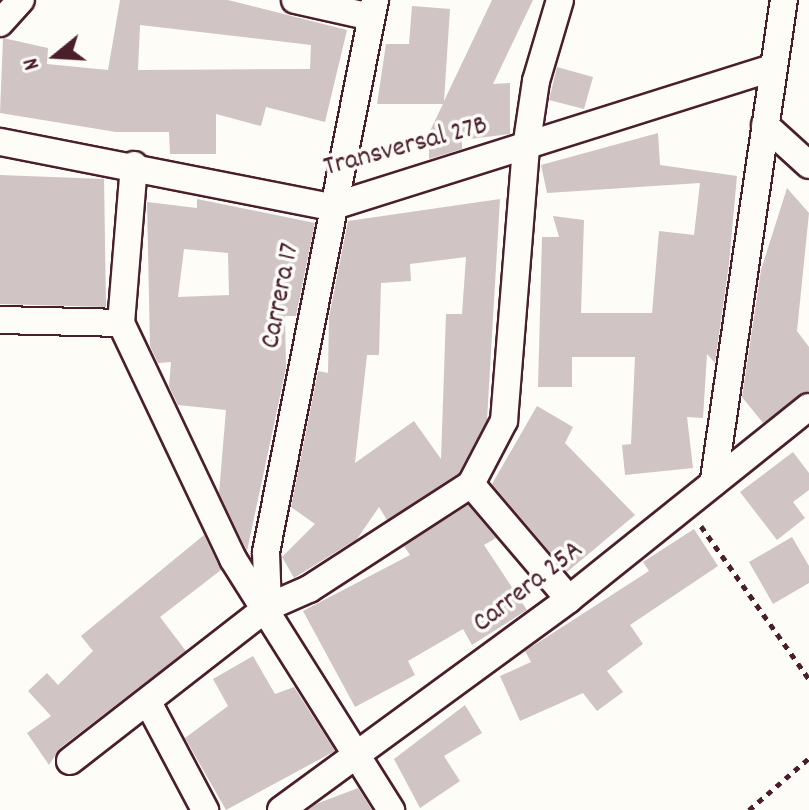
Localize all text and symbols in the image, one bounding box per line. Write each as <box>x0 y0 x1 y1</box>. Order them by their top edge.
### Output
north arrow <box>16 16 96 96</box>
text: N <box>16 54 49 74</box>
street label: Transversal 27B <box>320 110 492 186</box>
street label: Carrera 17 <box>255 240 309 352</box>
street label: Carrera 25A <box>467 535 591 641</box>

